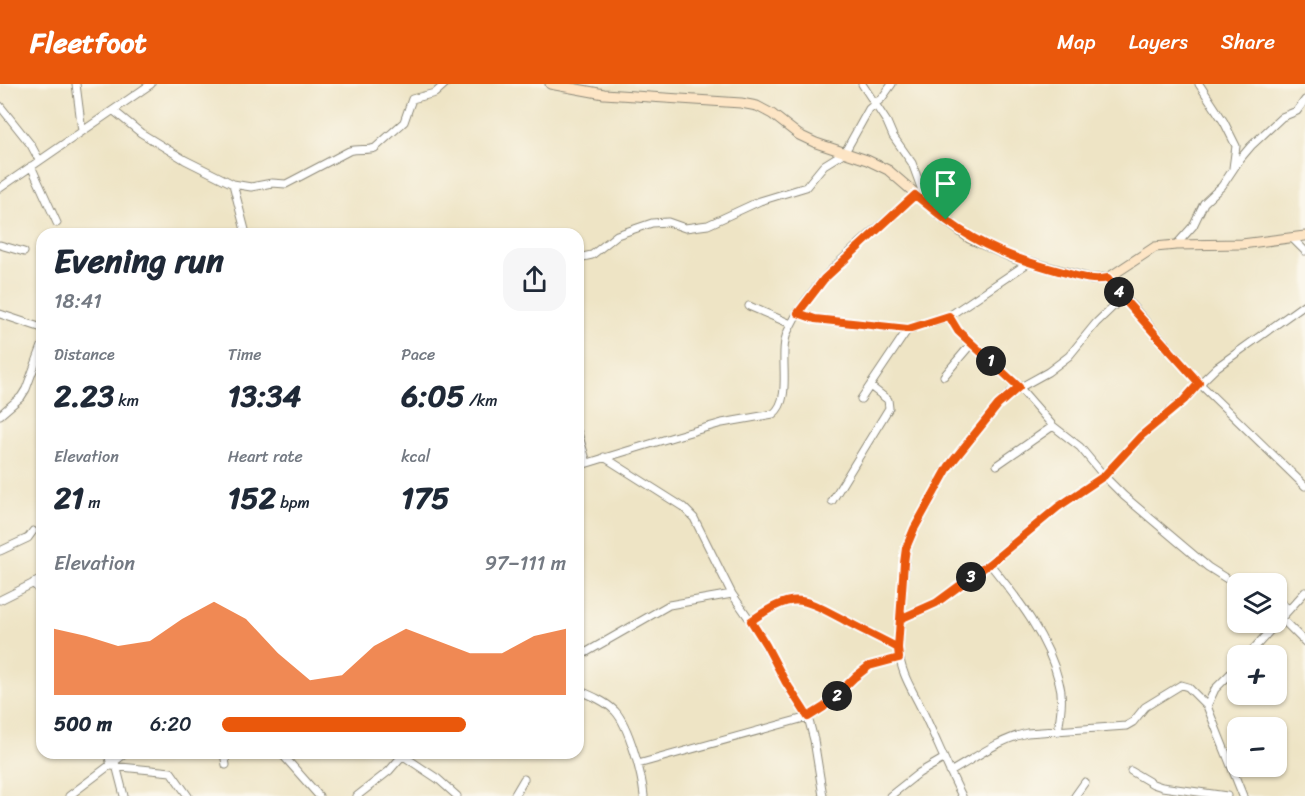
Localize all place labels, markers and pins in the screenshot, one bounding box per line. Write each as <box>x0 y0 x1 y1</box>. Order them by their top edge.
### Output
pin <box>920 158 971 220</box>
pin: 4 <box>1104 277 1134 307</box>
pin: 1 <box>976 346 1006 376</box>
pin: 3 <box>956 562 986 592</box>
pin: 2 <box>822 681 852 711</box>

